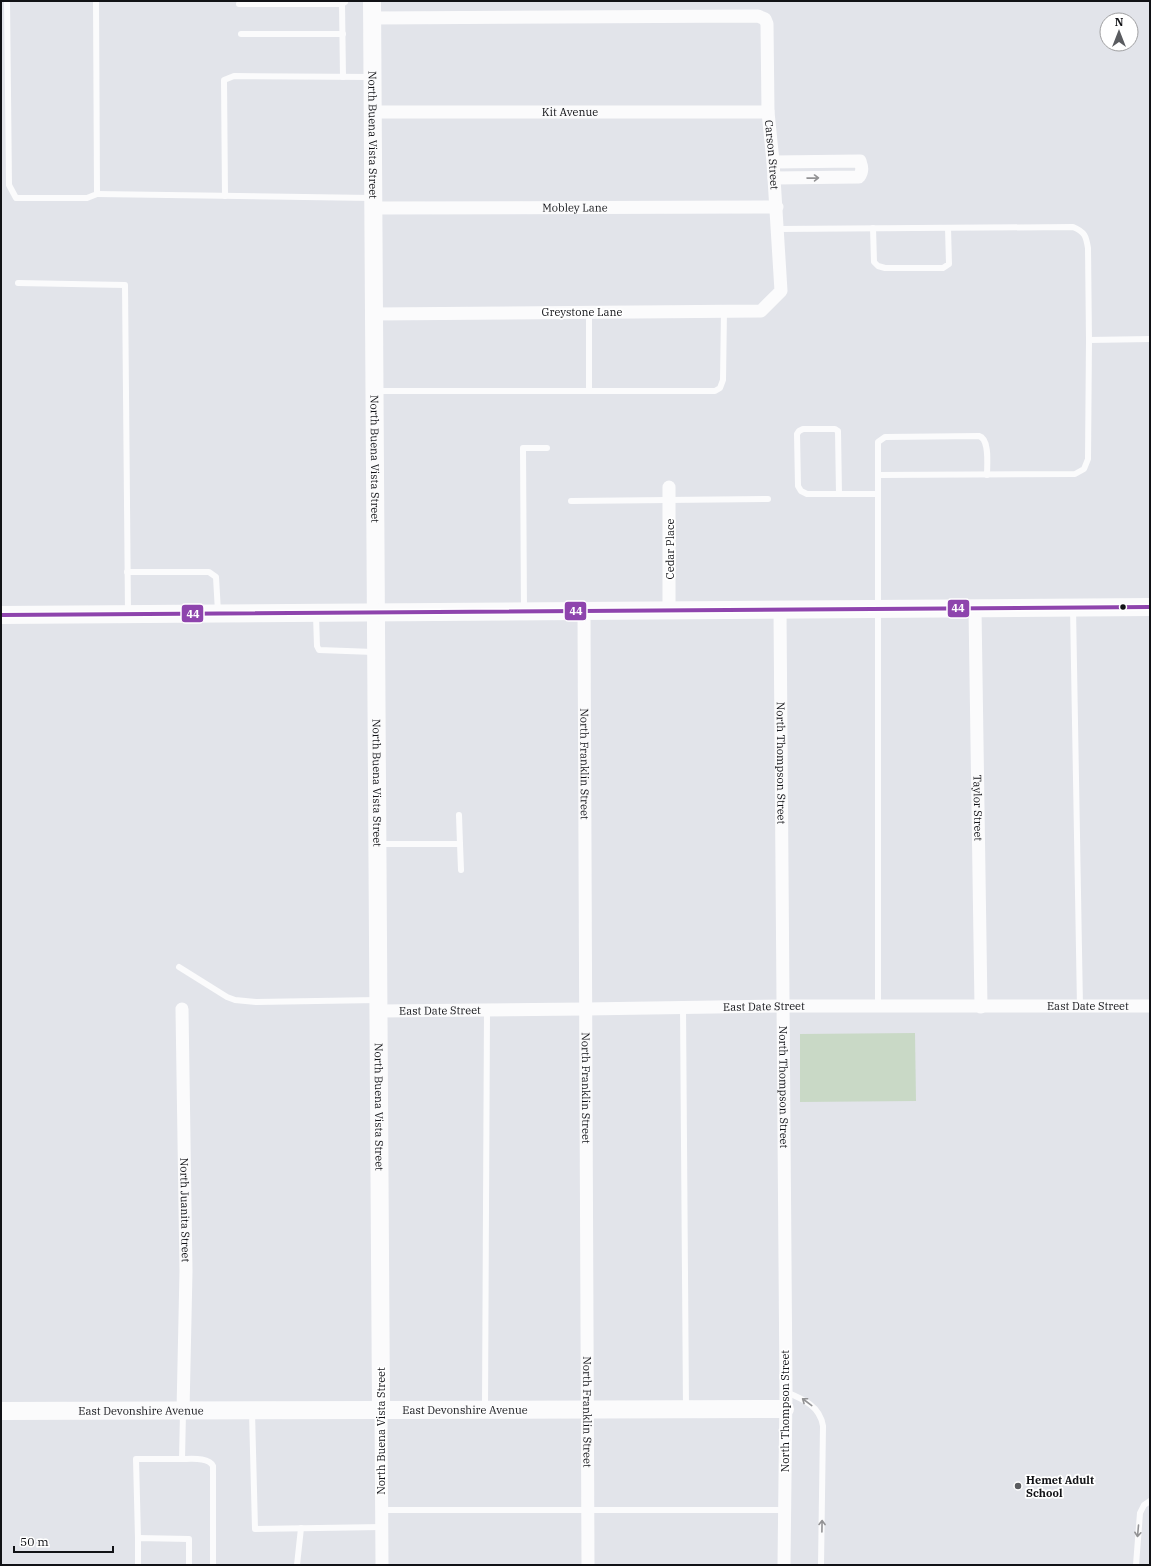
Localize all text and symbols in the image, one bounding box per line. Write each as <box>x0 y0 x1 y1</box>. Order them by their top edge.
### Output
north arrow <box>1099 12 1139 52</box>
text: N <box>1115 15 1124 29</box>
street label: North Buena Vista Street <box>365 71 380 199</box>
street label: Kit Avenue <box>542 105 598 119</box>
street label: Carson Street <box>762 119 782 190</box>
one-way arrow <box>806 174 819 181</box>
street label: Mobley Lane <box>542 200 608 215</box>
street label: Greystone Lane <box>542 305 622 319</box>
street label: North Buena Vista Street <box>368 395 382 523</box>
street label: Cedar Place <box>663 518 677 579</box>
line badge: 44 <box>947 599 970 618</box>
line badge: 44 <box>564 601 587 621</box>
text: 44 <box>951 601 965 615</box>
unlabelled marker <box>1118 602 1128 612</box>
line badge: 44 <box>181 604 204 623</box>
text: 44 <box>569 604 583 618</box>
text: 44 <box>186 607 200 621</box>
street label: North Thompson Street <box>774 702 789 825</box>
street label: North Franklin Street <box>577 708 592 820</box>
street label: North Buena Vista Street <box>370 719 384 847</box>
street label: Taylor Street <box>970 775 986 841</box>
street label: East Date Street <box>723 999 805 1014</box>
street label: East Date Street <box>1047 999 1129 1013</box>
street label: East Date Street <box>399 1003 481 1018</box>
street label: North Thompson Street <box>776 1026 791 1148</box>
street label: North Franklin Street <box>579 1032 593 1144</box>
street label: North Buena Vista Street <box>372 1043 386 1171</box>
street label: North Juanita Street <box>177 1157 193 1263</box>
street label: North Thompson Street <box>778 1350 792 1472</box>
street label: North Franklin Street <box>580 1356 595 1468</box>
street label: North Buena Vista Street <box>374 1367 388 1495</box>
one-way arrow <box>802 1398 813 1407</box>
street label: East Devonshire Avenue <box>78 1403 204 1418</box>
street label: East Devonshire Avenue <box>402 1403 528 1417</box>
place label: Hemet Adult School <box>1026 1473 1094 1500</box>
marker: Hemet Adult School <box>1013 1481 1023 1491</box>
one-way arrow <box>818 1520 826 1533</box>
one-way arrow <box>1135 1524 1142 1537</box>
scale bar <box>14 1528 113 1554</box>
text: 50 m <box>20 1534 49 1549</box>

